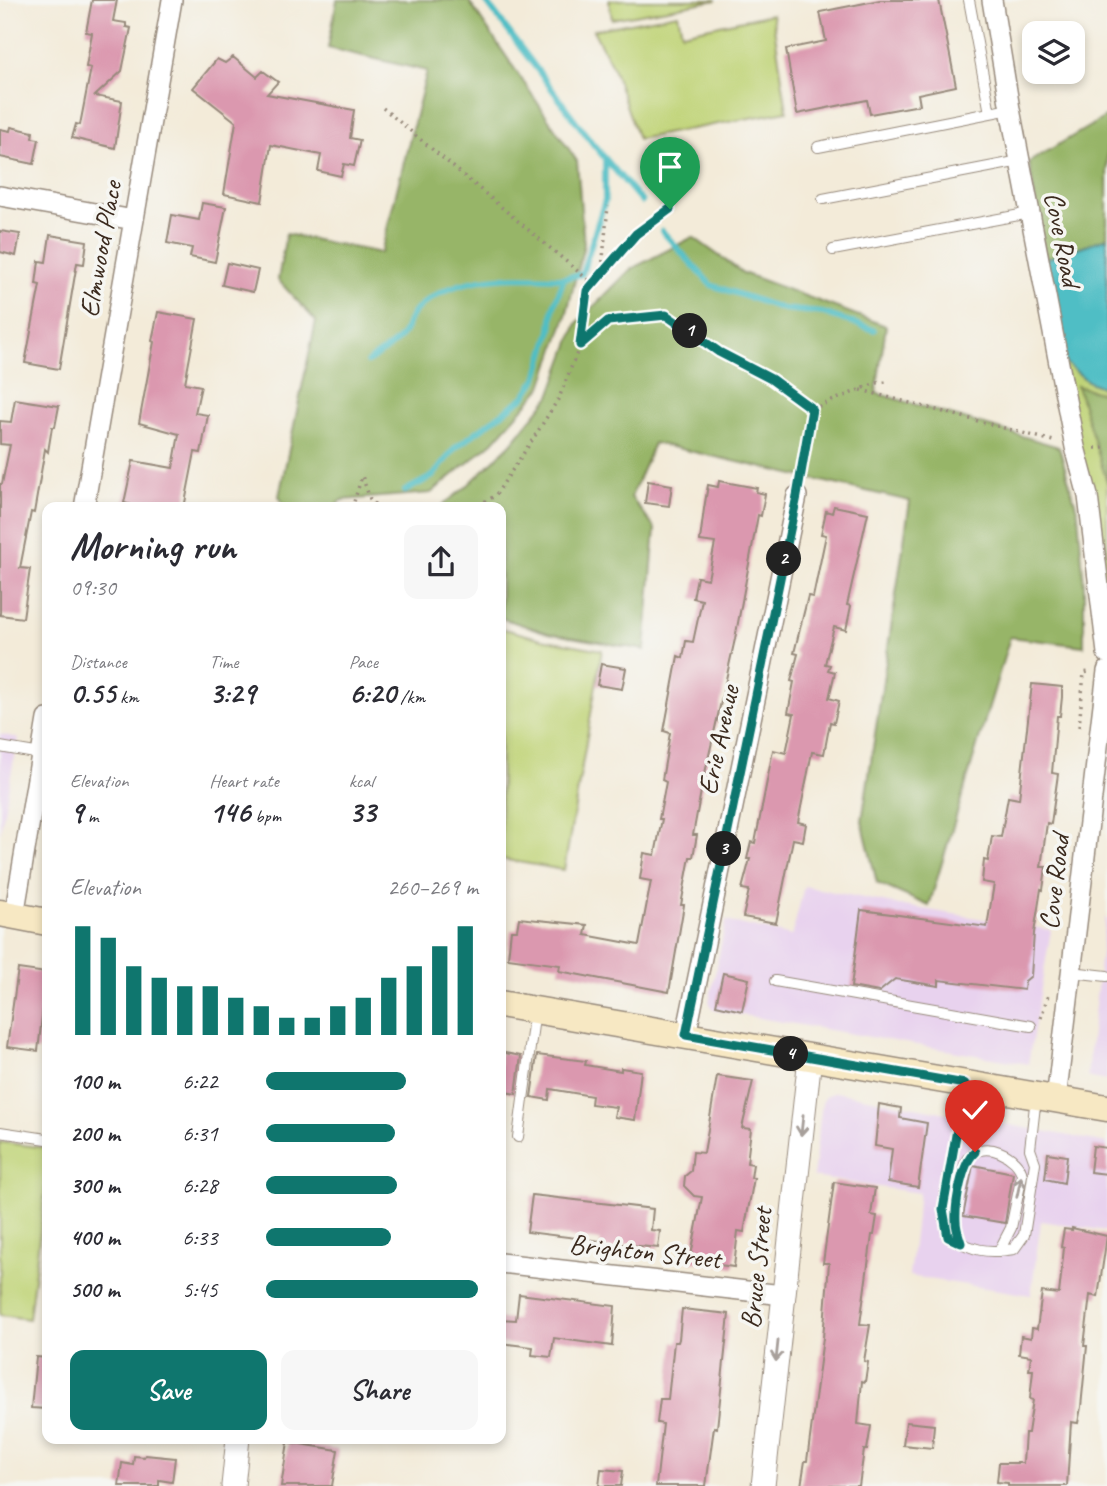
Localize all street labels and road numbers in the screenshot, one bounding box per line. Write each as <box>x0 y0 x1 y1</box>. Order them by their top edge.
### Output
street label: Elmwood Place <box>71 176 129 320</box>
street label: Cove Road <box>1037 189 1090 293</box>
street label: Erie Avenue <box>689 680 747 798</box>
street label: Cove Road <box>1031 829 1078 932</box>
street label: Bruce Street <box>732 1203 780 1330</box>
street label: Brighton Street <box>568 1226 725 1277</box>

